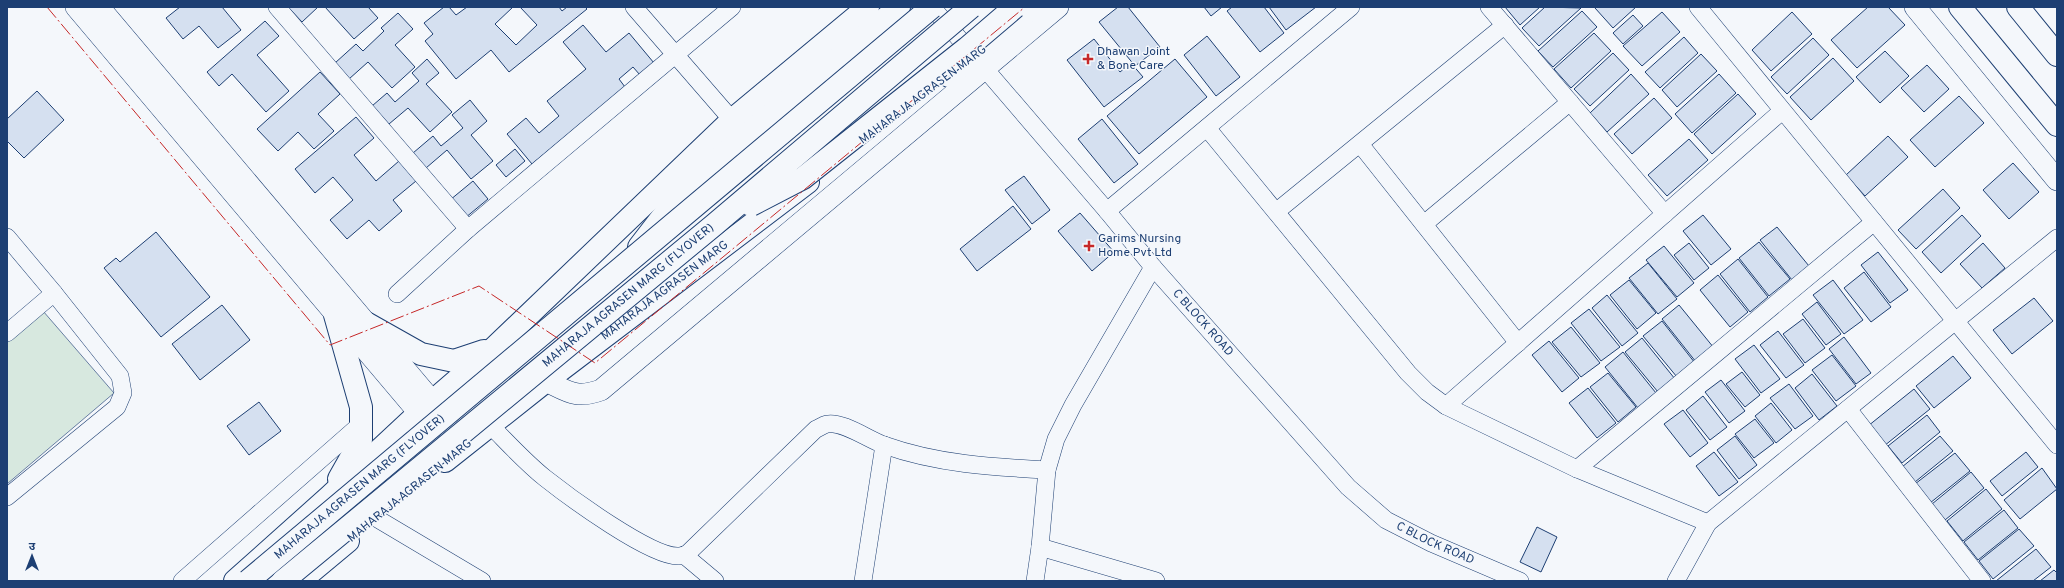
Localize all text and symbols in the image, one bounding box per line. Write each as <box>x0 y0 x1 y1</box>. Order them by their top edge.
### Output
street label: MAHARAJA AGRASEN MARG <box>856 42 990 148</box>
place label: Dhawan Joint & Bone Care <box>1097 44 1170 74</box>
marker: Dhawan Joint & Bone Care <box>1082 53 1094 65</box>
street label: MAHARAJA AGRASEN MARG (FLYOVER) <box>539 220 718 371</box>
place label: Garims Nursing Home Pvt Ltd <box>1098 231 1181 261</box>
street label: MAHARAJA AGRASEN MARG <box>598 237 732 344</box>
marker: Garims Nursing Home Pvt Ltd <box>1083 240 1095 252</box>
street label: C BLOCK ROAD <box>1169 286 1237 360</box>
street label: MAHARAJA AGRASEN MARG (FLYOVER) <box>272 411 448 563</box>
street label: MAHARAJA AGRASEN MARG <box>345 436 475 546</box>
street label: C BLOCK ROAD <box>1393 518 1477 569</box>
north arrow <box>12 536 52 576</box>
text: उ <box>29 540 36 554</box>

